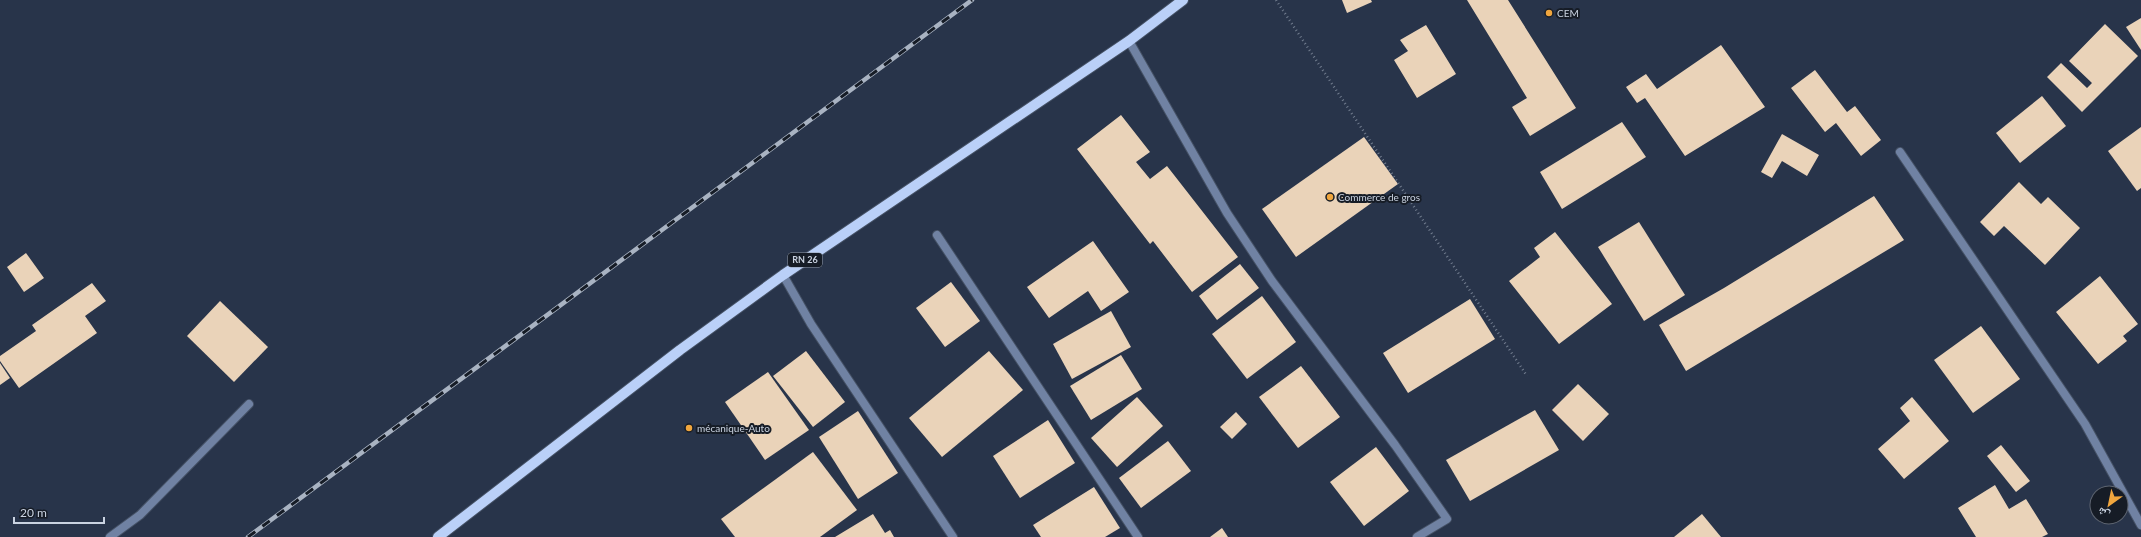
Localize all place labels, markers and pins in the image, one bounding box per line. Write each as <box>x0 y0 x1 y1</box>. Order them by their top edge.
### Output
place label: CEM <box>1557 7 1579 19</box>
marker: CEM <box>1544 8 1554 18</box>
place label: Commerce de gros <box>1338 191 1420 203</box>
marker: Commerce de gros <box>1325 192 1335 202</box>
place label: mécanique-Auto <box>697 422 770 434</box>
marker: mécanique-Auto <box>684 423 694 433</box>

